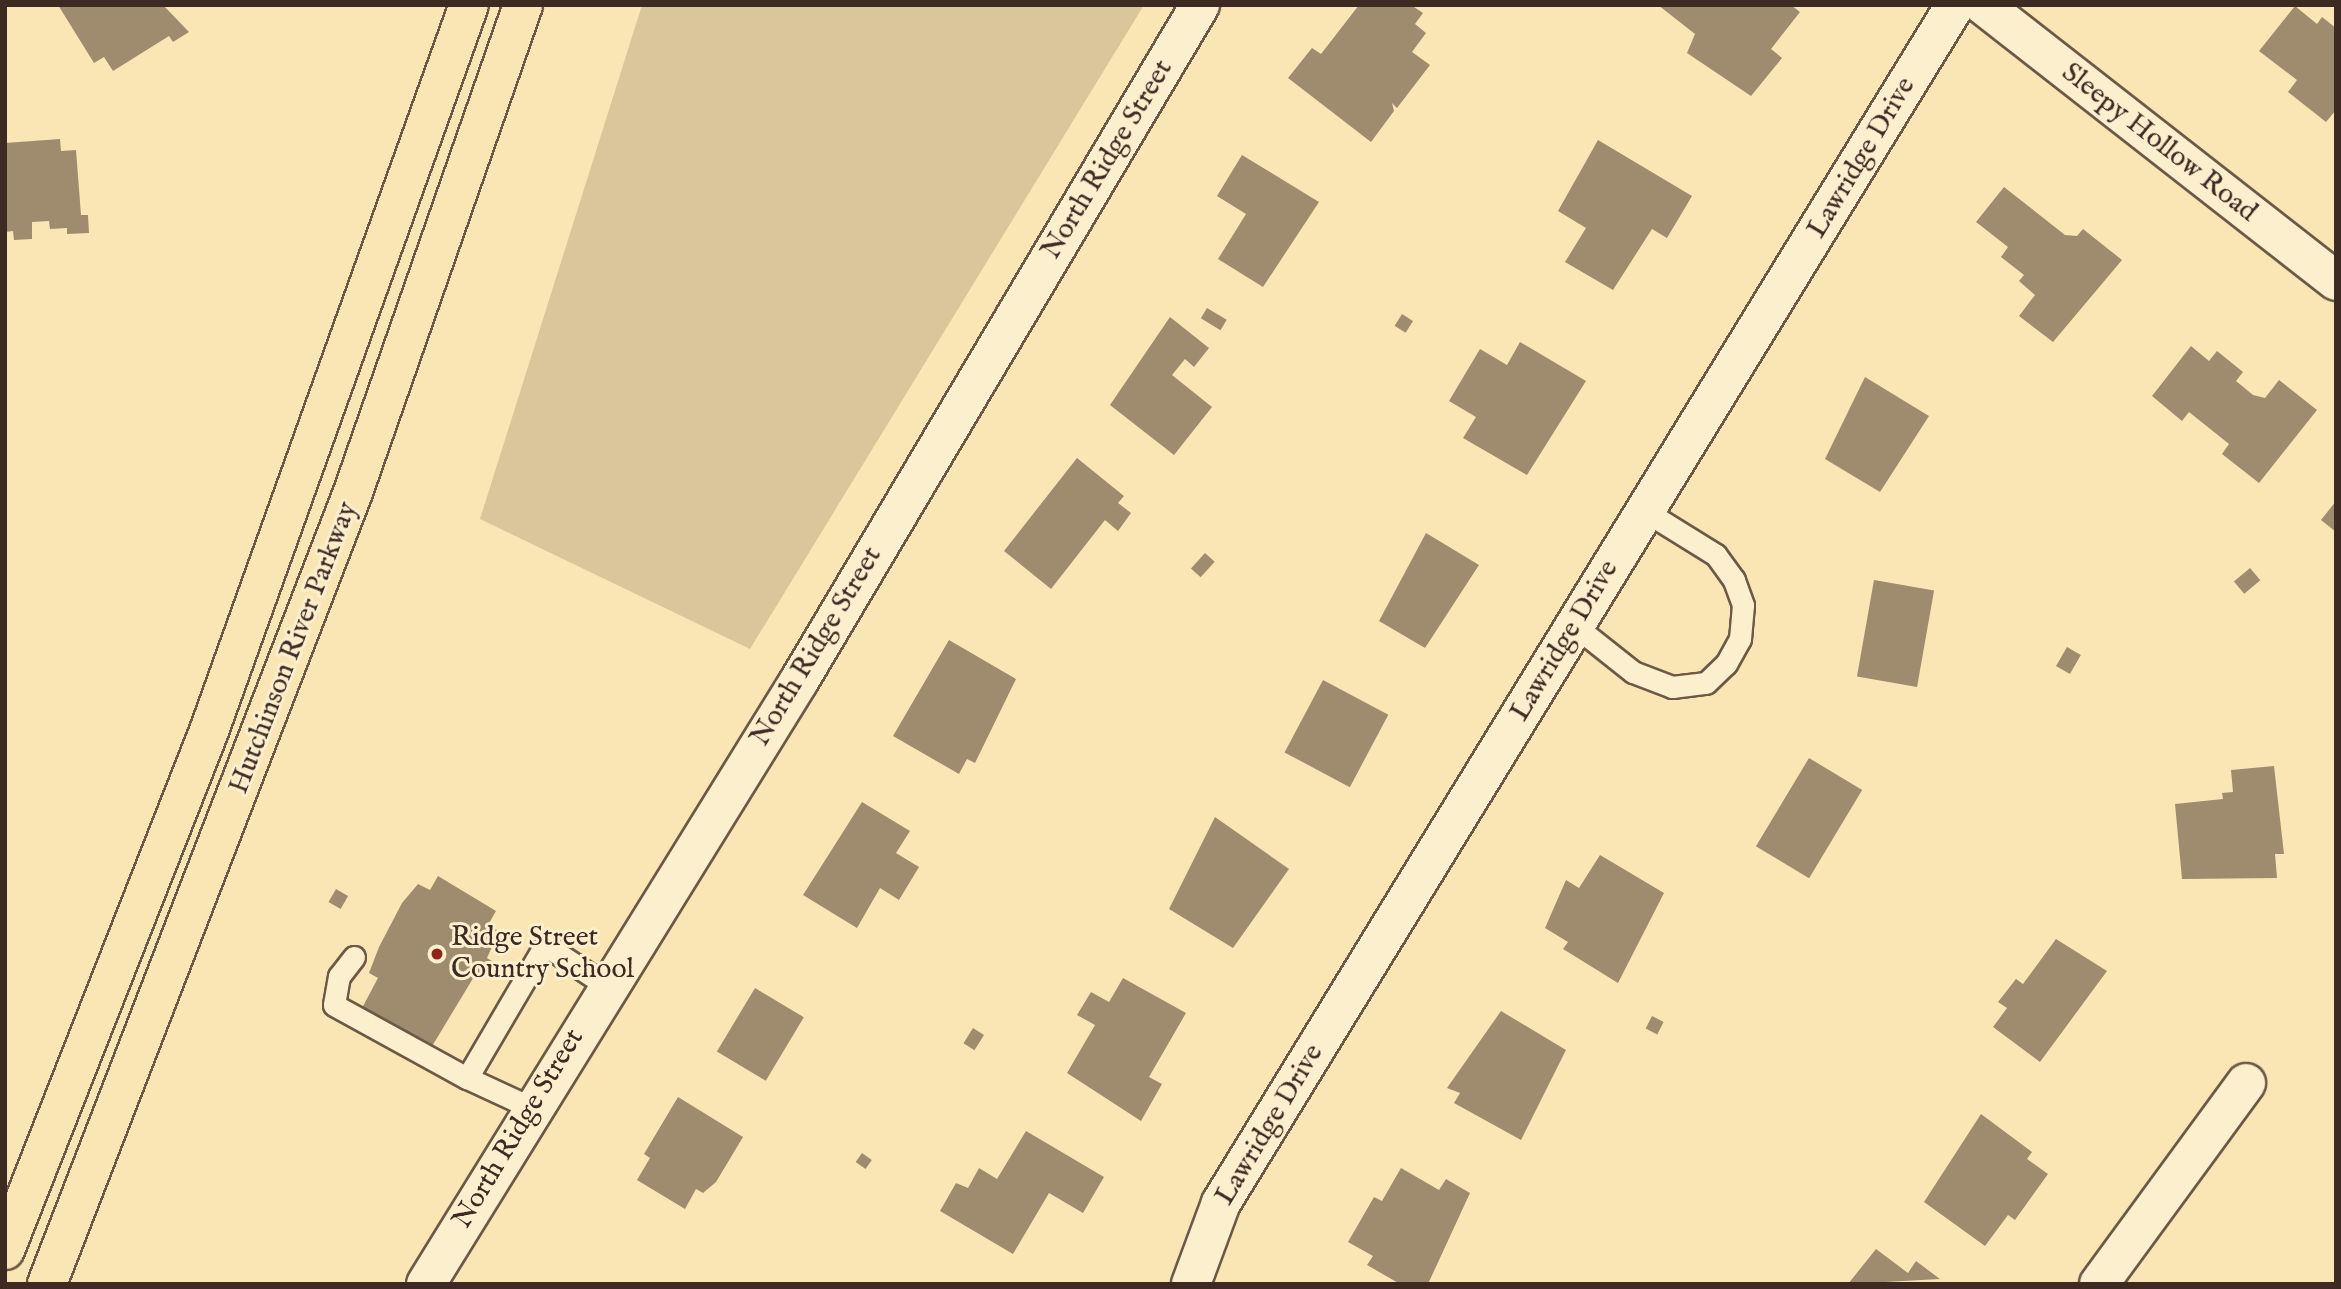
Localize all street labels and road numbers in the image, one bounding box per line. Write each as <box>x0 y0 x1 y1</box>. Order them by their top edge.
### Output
street label: North Ridge Street <box>1035 54 1181 266</box>
street label: Sleepy Hollow Road <box>2055 56 2263 230</box>
street label: Lawridge Drive <box>1801 71 1923 245</box>
street label: Hutchinson River Parkway <box>223 497 365 799</box>
street label: North Ridge Street <box>744 541 890 753</box>
street label: Lawridge Drive <box>1504 554 1626 728</box>
street label: North Ridge Street <box>446 1023 592 1235</box>
street label: Lawridge Drive <box>1209 1038 1331 1212</box>

